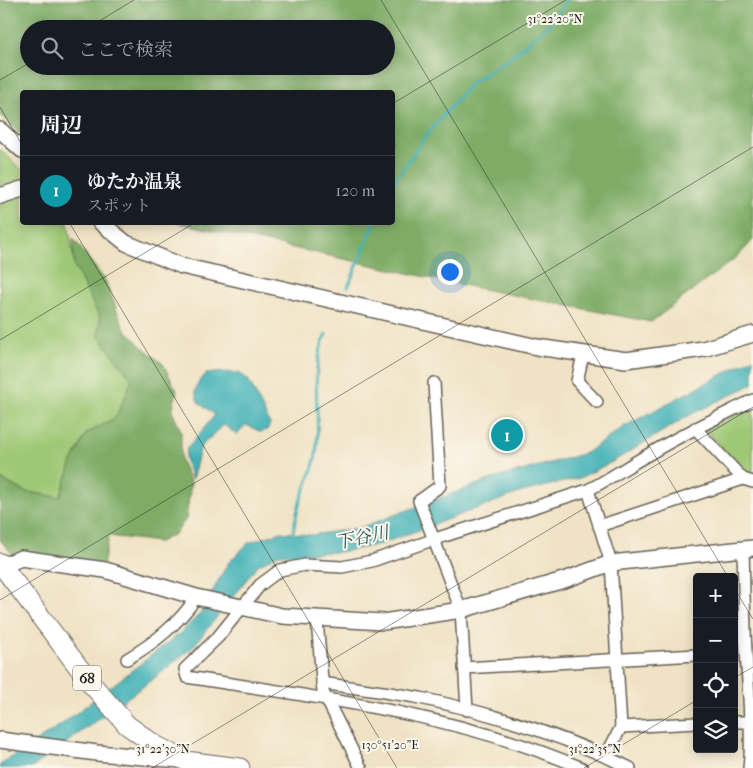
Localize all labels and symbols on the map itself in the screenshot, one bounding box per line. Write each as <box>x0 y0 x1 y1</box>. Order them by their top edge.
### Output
text: 31°22'20"N <box>527 12 583 26</box>
your location <box>437 259 463 285</box>
pin: 1 <box>491 416 523 454</box>
water label: 下谷川 <box>333 522 393 554</box>
road number: 68 <box>73 666 101 690</box>
text: 130°51'20"E <box>361 738 419 752</box>
text: 31°22'30"N <box>136 742 190 756</box>
text: 31°22'35"N <box>569 742 621 756</box>

